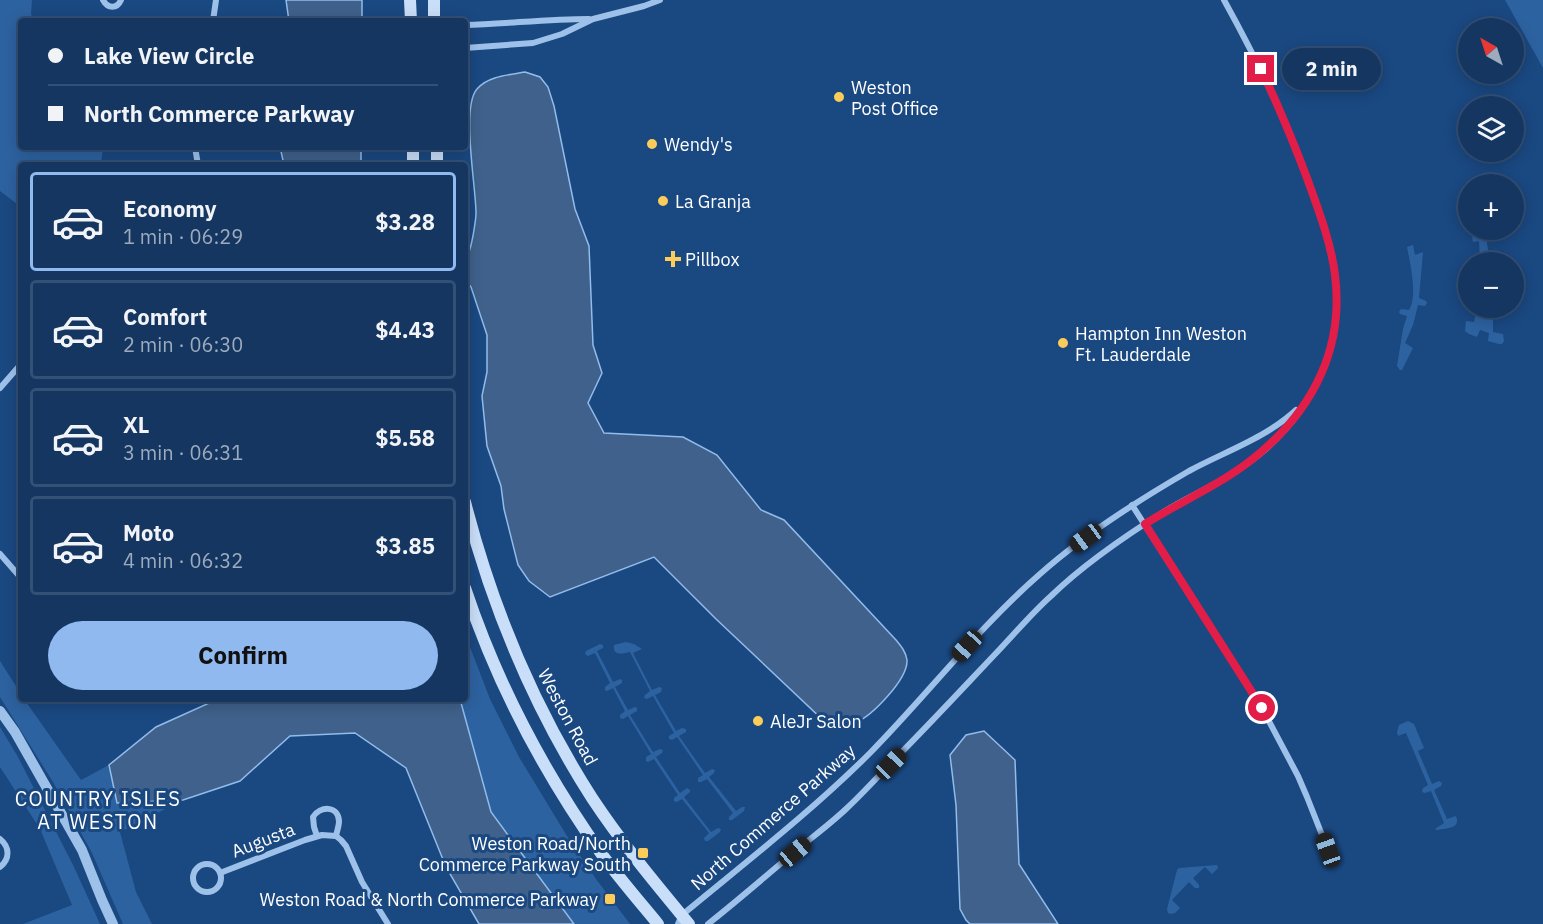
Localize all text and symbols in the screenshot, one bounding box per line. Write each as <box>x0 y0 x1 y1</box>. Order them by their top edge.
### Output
north arrow <box>1458 18 1524 84</box>
map controls <box>1458 18 1524 318</box>
text: Lake View Circle <box>84 41 254 70</box>
callout: 2 min <box>1282 48 1381 90</box>
route end <box>1247 55 1274 82</box>
text: 2 min <box>1305 55 1358 82</box>
place label: Weston Post Office <box>851 76 939 120</box>
marker: Weston Post Office <box>832 90 846 104</box>
button: layers <box>1458 96 1524 162</box>
text: North Commerce Parkway <box>84 99 354 128</box>
place label: Wendy's <box>664 133 733 156</box>
marker: Wendy's <box>645 137 659 151</box>
button: + <box>1458 174 1524 240</box>
place label: La Granja <box>675 190 751 213</box>
text: Economy <box>123 194 217 223</box>
marker: La Granja <box>656 194 670 208</box>
icon: car <box>51 195 105 249</box>
text: $3.28 <box>375 207 435 236</box>
text: 1 min · 06:29 <box>123 223 243 250</box>
place label: Pillbox <box>685 248 740 271</box>
marker: Pillbox <box>666 252 680 266</box>
button: − <box>1458 252 1524 318</box>
text: Comfort <box>123 302 207 331</box>
icon: car <box>51 303 105 357</box>
text: $4.43 <box>375 315 435 344</box>
place label: Hampton Inn Weston Ft. Lauderdale <box>1075 322 1247 366</box>
text: 2 min · 06:30 <box>123 331 243 358</box>
marker: Hampton Inn Weston Ft. Lauderdale <box>1056 336 1070 350</box>
text: XL <box>123 410 149 439</box>
icon: car <box>51 411 105 465</box>
text: $5.58 <box>375 423 435 452</box>
text: 3 min · 06:31 <box>123 439 243 466</box>
text: Moto <box>123 518 174 547</box>
icon: car <box>51 519 105 573</box>
car <box>1066 520 1106 556</box>
text: $3.85 <box>375 531 435 560</box>
text: 4 min · 06:32 <box>123 547 243 574</box>
button: Confirm <box>48 621 438 690</box>
car <box>948 627 986 665</box>
street label: Weston Road <box>533 665 603 769</box>
route start <box>1248 694 1275 721</box>
place label: AleJr Salon <box>770 710 862 733</box>
marker: AleJr Salon <box>751 714 765 728</box>
street label: North Commerce Parkway <box>686 739 860 895</box>
car <box>872 745 910 783</box>
district label: COUNTRY ISLES AT WESTON <box>15 785 181 835</box>
street label: Augusta <box>228 817 298 863</box>
car <box>1313 830 1343 870</box>
place label: Weston Road/North Commerce Parkway South <box>419 832 631 876</box>
car <box>775 834 815 870</box>
marker: Weston Road/North Commerce Parkway South <box>636 846 650 860</box>
place label: Weston Road & North Commerce Parkway <box>260 888 598 911</box>
marker: Weston Road & North Commerce Parkway <box>603 892 617 906</box>

